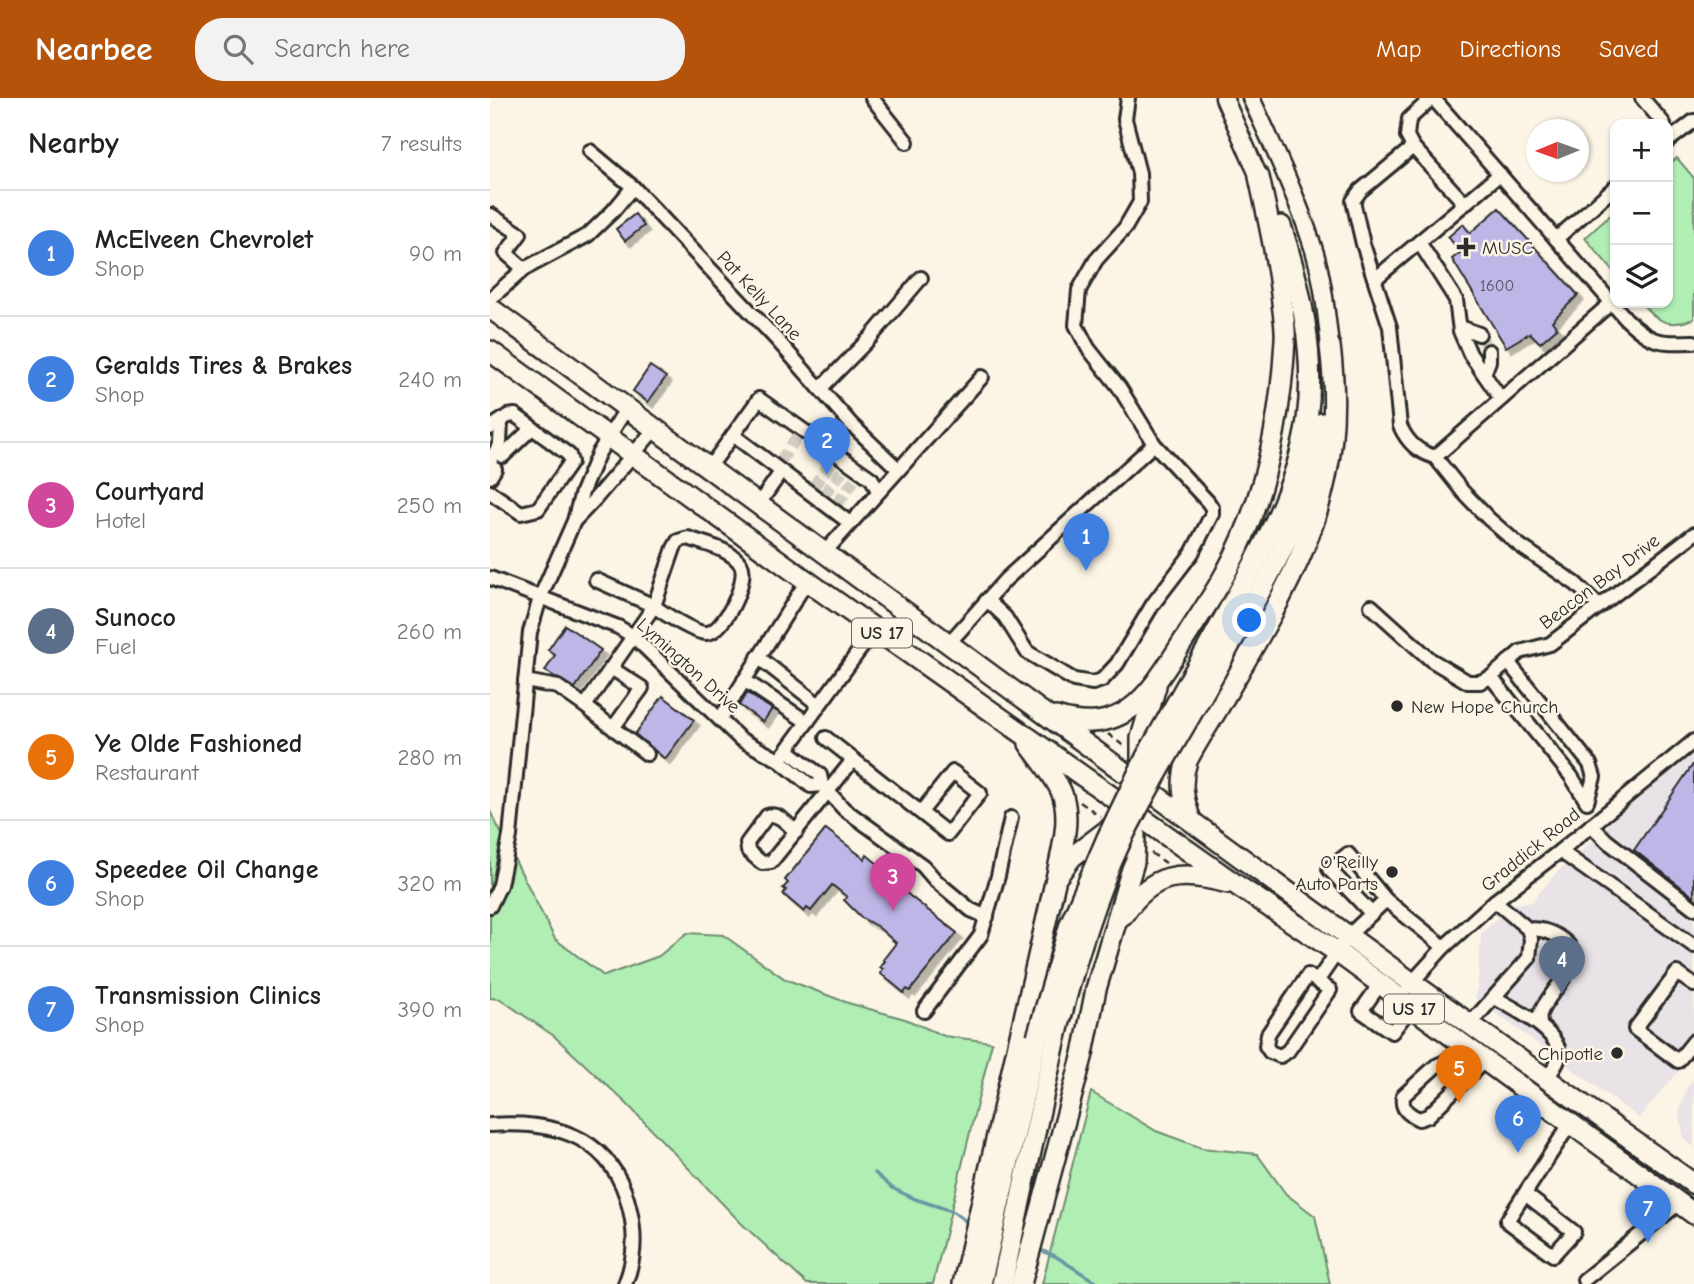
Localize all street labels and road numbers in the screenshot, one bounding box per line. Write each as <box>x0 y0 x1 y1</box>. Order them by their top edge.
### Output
street label: Pat Kelly Lane <box>712 247 806 345</box>
street label: Beacon Bay Drive <box>1535 530 1664 634</box>
street label: Lymington Drive <box>632 614 744 718</box>
road number: US 17 <box>852 618 912 648</box>
street label: Graddick Road <box>1477 803 1584 896</box>
road number: US 17 <box>1384 994 1444 1024</box>

